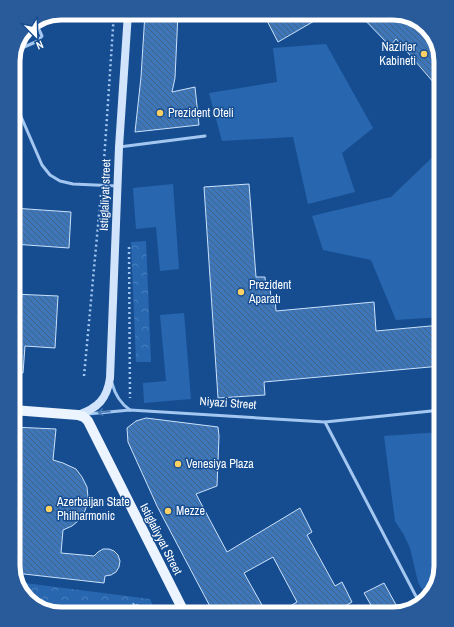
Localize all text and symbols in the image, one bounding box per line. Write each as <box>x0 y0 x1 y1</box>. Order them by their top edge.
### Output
north arrow <box>16 16 56 56</box>
text: N <box>34 37 46 53</box>
place label: Nazirlər Kabineti <box>379 39 417 69</box>
marker: Nazirlər Kabineti <box>419 49 429 59</box>
place label: Prezident Oteli <box>168 105 234 121</box>
marker: Prezident Oteli <box>155 108 165 118</box>
street label: Istiglaliyat street <box>96 159 114 231</box>
place label: Prezident Aparatı <box>248 277 291 307</box>
marker: Prezident Aparatı <box>236 287 246 297</box>
street label: Niyazi Street <box>199 393 257 413</box>
one-way arrow <box>98 409 111 416</box>
place label: Venesiya Plaza <box>186 456 254 472</box>
marker: Venesiya Plaza <box>173 459 183 469</box>
place label: Azerbaijan State Philharmonic <box>56 494 130 524</box>
street label: Istiglaliyyat Street <box>136 501 186 578</box>
place label: Mezze <box>176 503 205 519</box>
marker: Azerbaijan State Philharmonic <box>44 504 54 514</box>
marker: Mezze <box>163 506 173 516</box>

